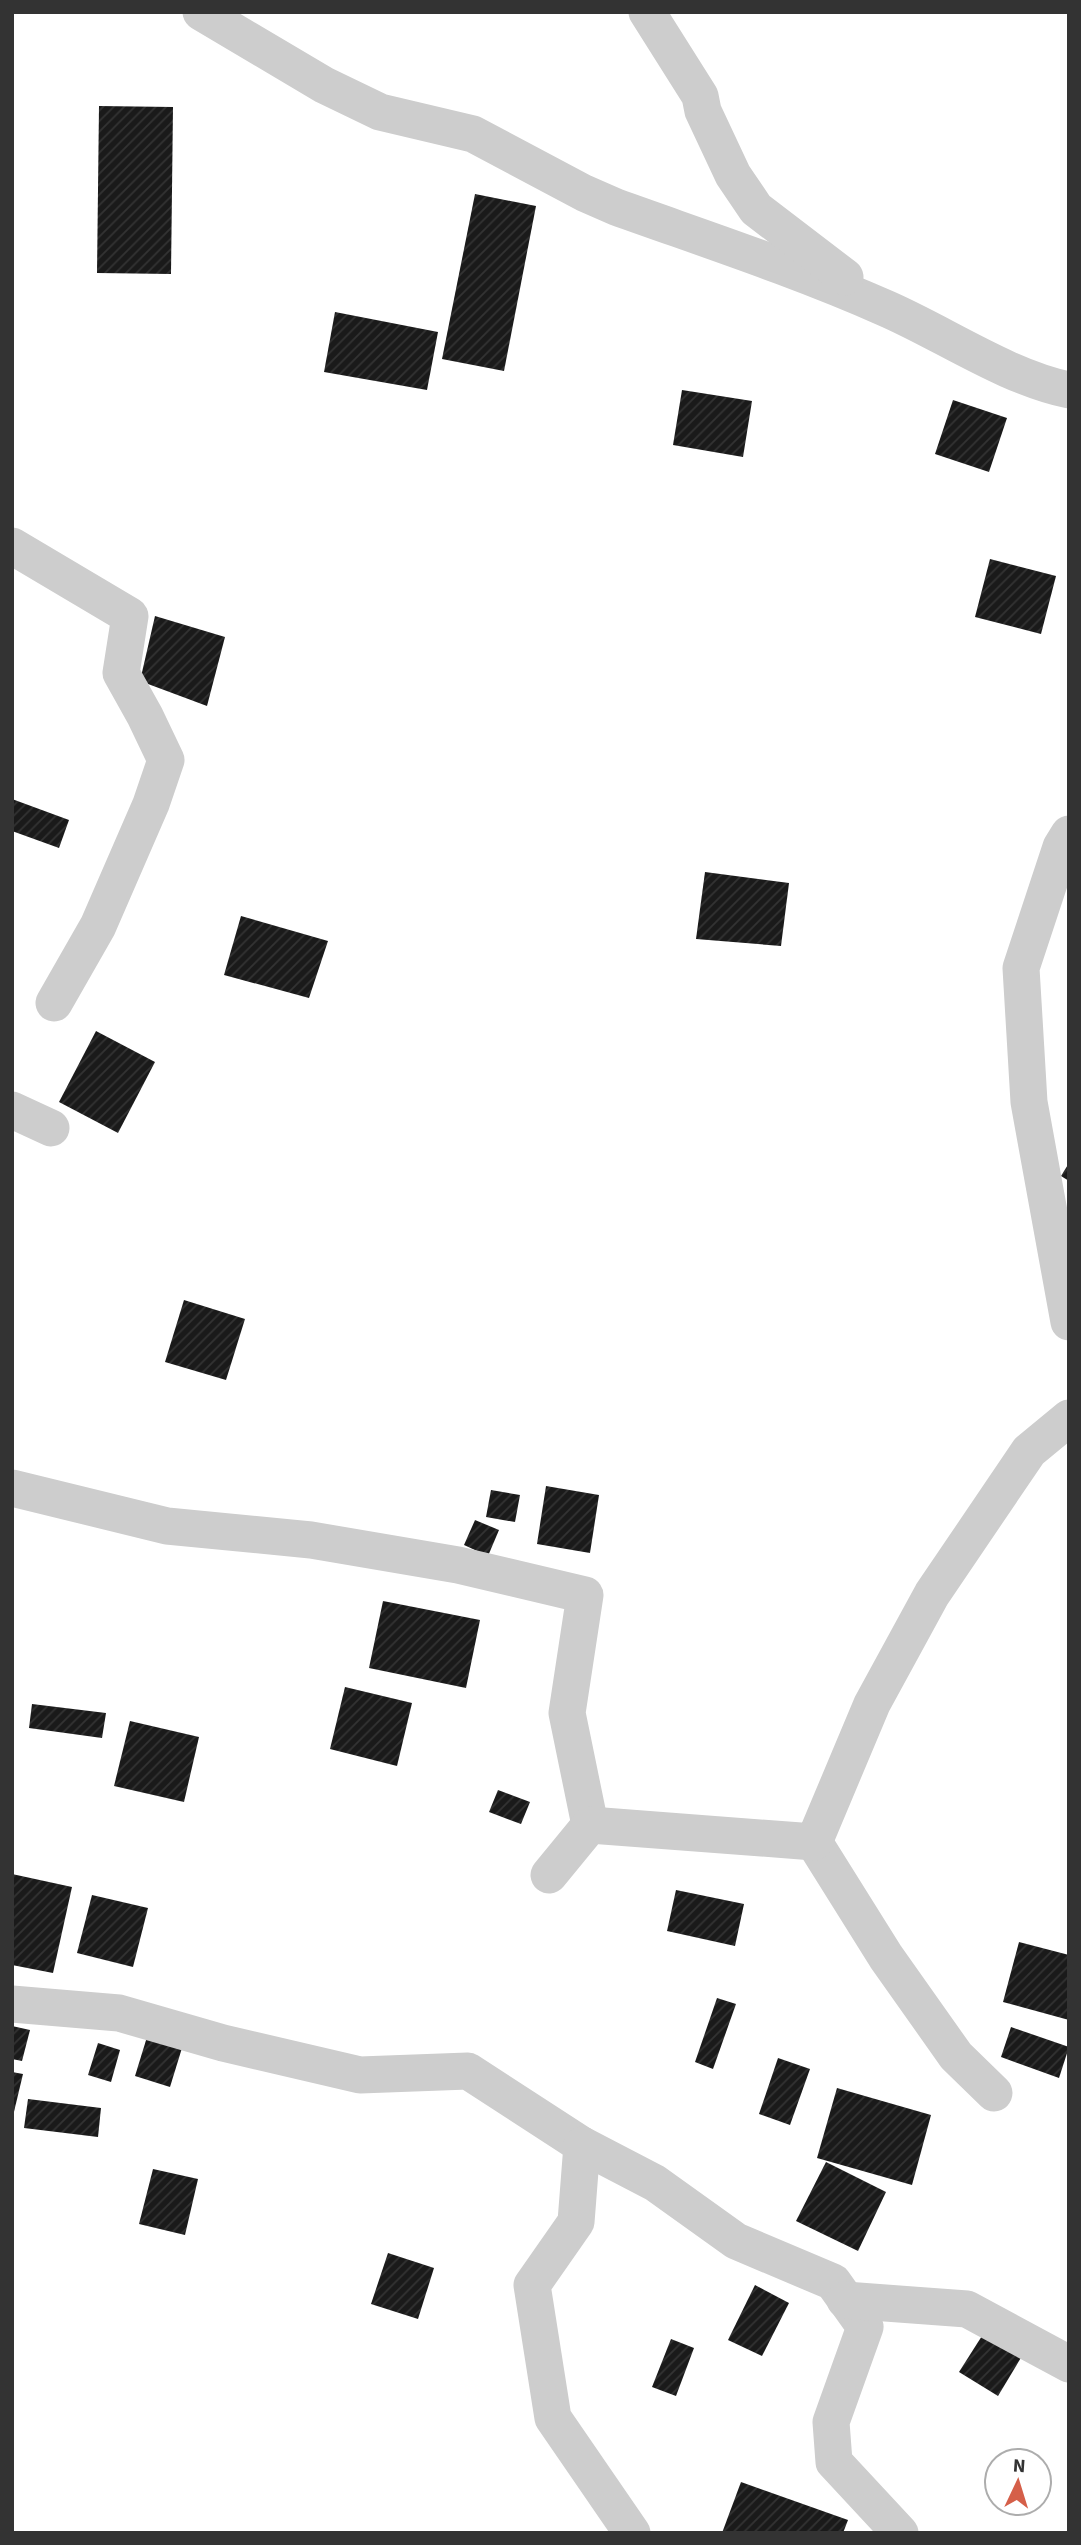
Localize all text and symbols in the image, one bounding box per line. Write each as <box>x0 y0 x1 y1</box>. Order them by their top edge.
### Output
north arrow <box>983 2447 1053 2517</box>
text: N <box>1012 2453 1026 2480</box>

